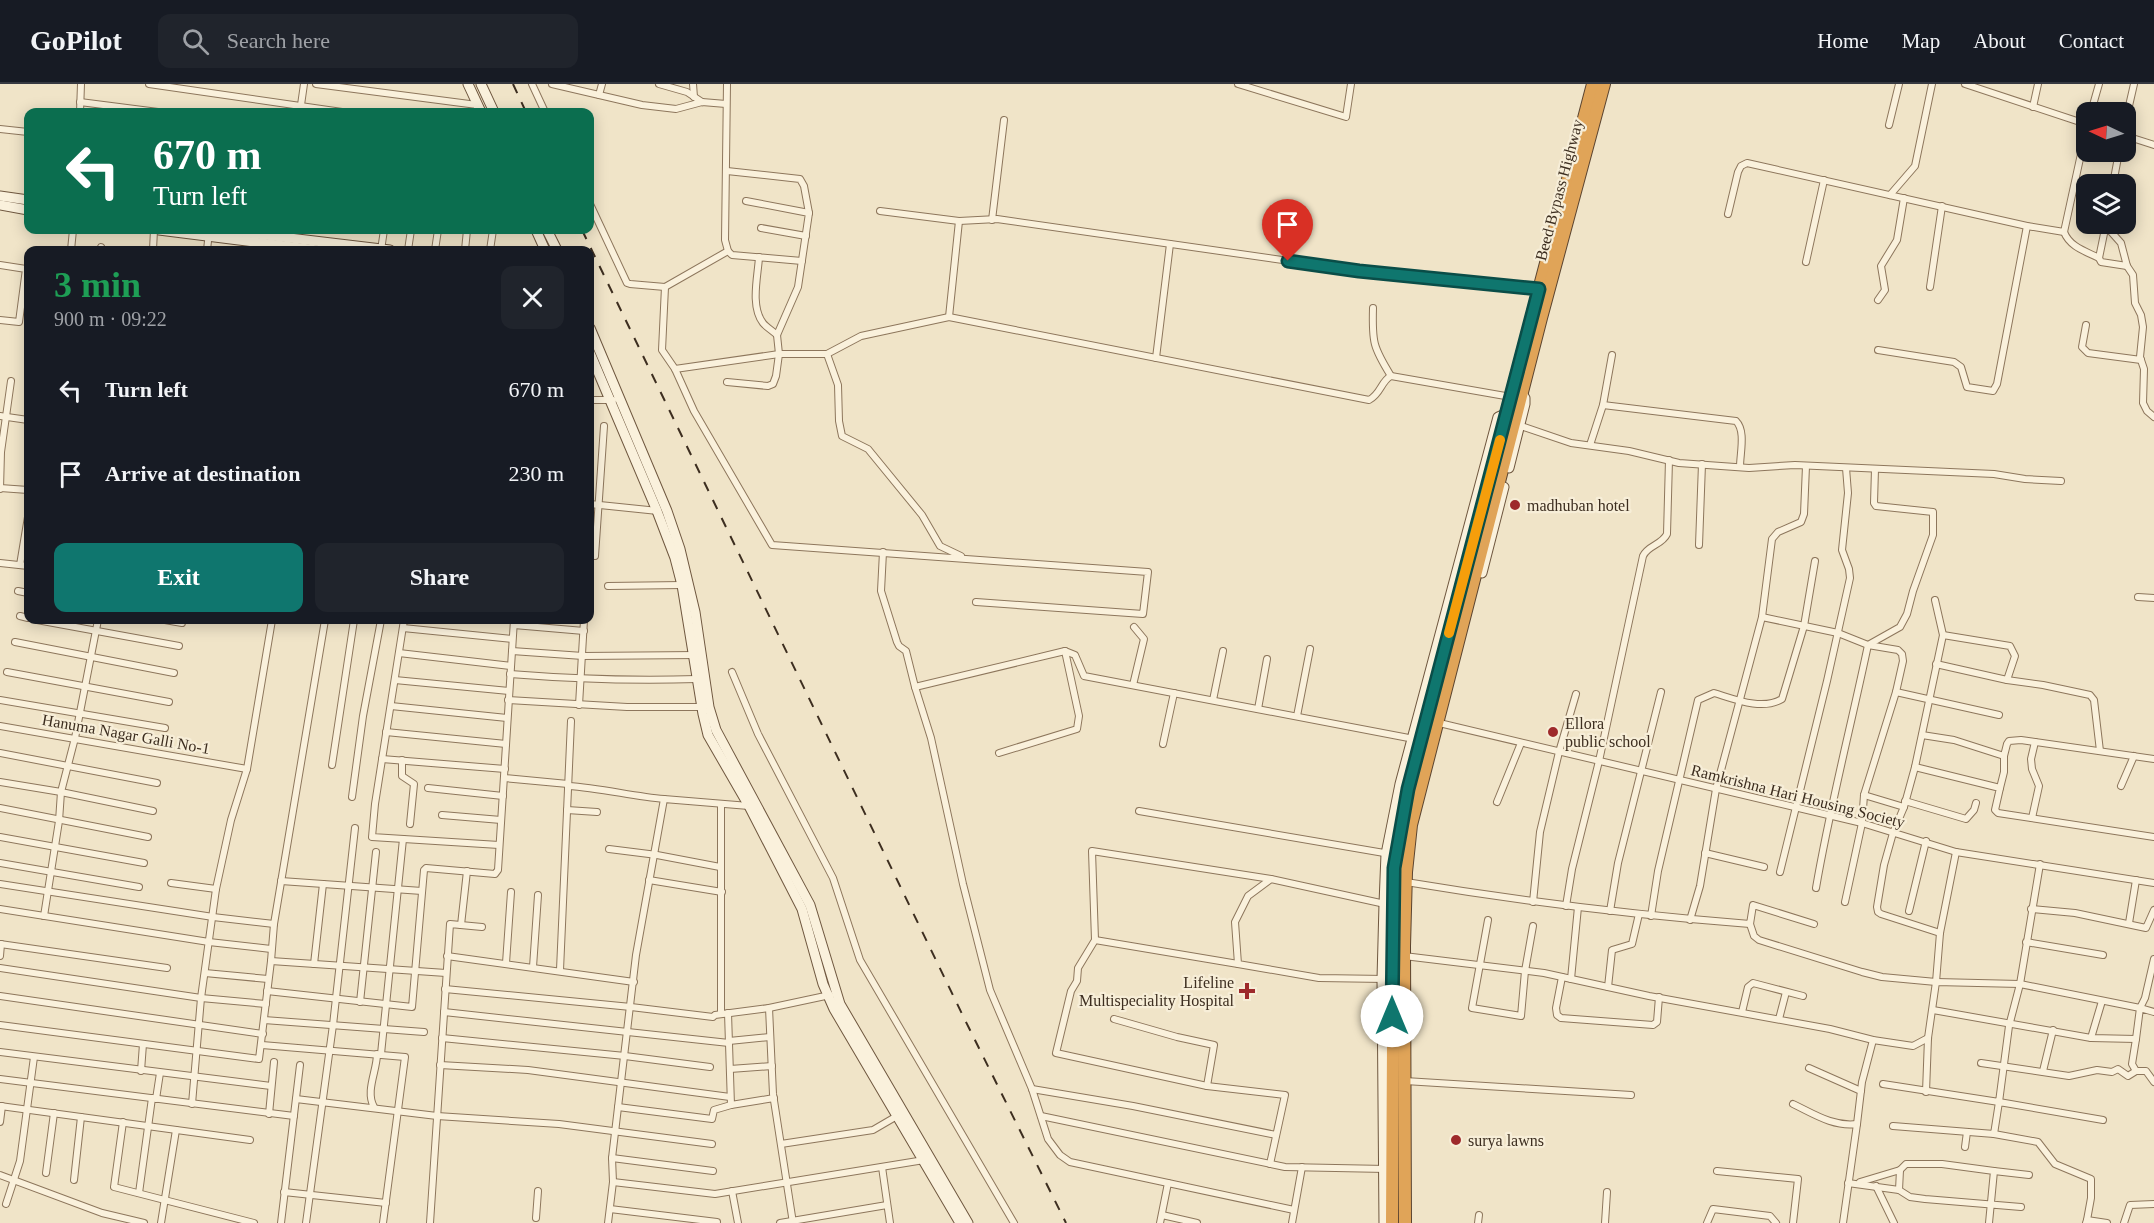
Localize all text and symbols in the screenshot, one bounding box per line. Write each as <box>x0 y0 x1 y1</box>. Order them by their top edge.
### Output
search box <box>158 14 578 68</box>
text: GoPilot <box>30 25 122 56</box>
icon: search <box>179 25 212 58</box>
text: Search here <box>227 28 330 53</box>
text: Home <box>1817 29 1869 53</box>
text: Map <box>1902 29 1940 53</box>
text: About <box>1973 29 2026 53</box>
text: Contact <box>2059 29 2124 53</box>
north arrow <box>2076 102 2136 162</box>
map controls <box>2076 102 2136 234</box>
street label: Beed Bypass Highway <box>1532 117 1587 263</box>
icon: left <box>54 132 132 210</box>
text: 670 m <box>153 132 262 178</box>
button: layers <box>2076 174 2136 234</box>
text: Turn left <box>153 181 247 211</box>
pin <box>1262 199 1313 261</box>
icon: arrive <box>1271 208 1304 241</box>
text: 3 min <box>54 265 141 305</box>
button: close <box>501 266 564 329</box>
text: 900 m · 09:22 <box>54 308 167 330</box>
icon: left <box>54 374 87 407</box>
text: Turn left <box>105 377 188 402</box>
text: 670 m <box>508 377 564 402</box>
icon: arrive <box>54 458 87 491</box>
text: Arrive at destination <box>105 461 301 486</box>
text: 230 m <box>508 461 564 486</box>
place label: madhuban hotel <box>1527 497 1630 514</box>
marker: madhuban hotel <box>1508 498 1522 512</box>
button: Exit <box>54 543 303 612</box>
button: Share <box>315 543 564 612</box>
street label: Hanuma Nagar Galli No-1 <box>41 711 211 758</box>
place label: Ellora public school <box>1565 715 1651 751</box>
marker: Ellora public school <box>1546 725 1560 739</box>
street label: Ramkrishna Hari Housing Society <box>1689 761 1907 832</box>
place label: Lifeline Multispeciality Hospital <box>1079 974 1235 1010</box>
marker: Lifeline Multispeciality Hospital <box>1238 982 1256 1000</box>
position arrow <box>1360 984 1424 1048</box>
place label: surya lawns <box>1468 1132 1544 1150</box>
marker: surya lawns <box>1449 1133 1463 1147</box>

